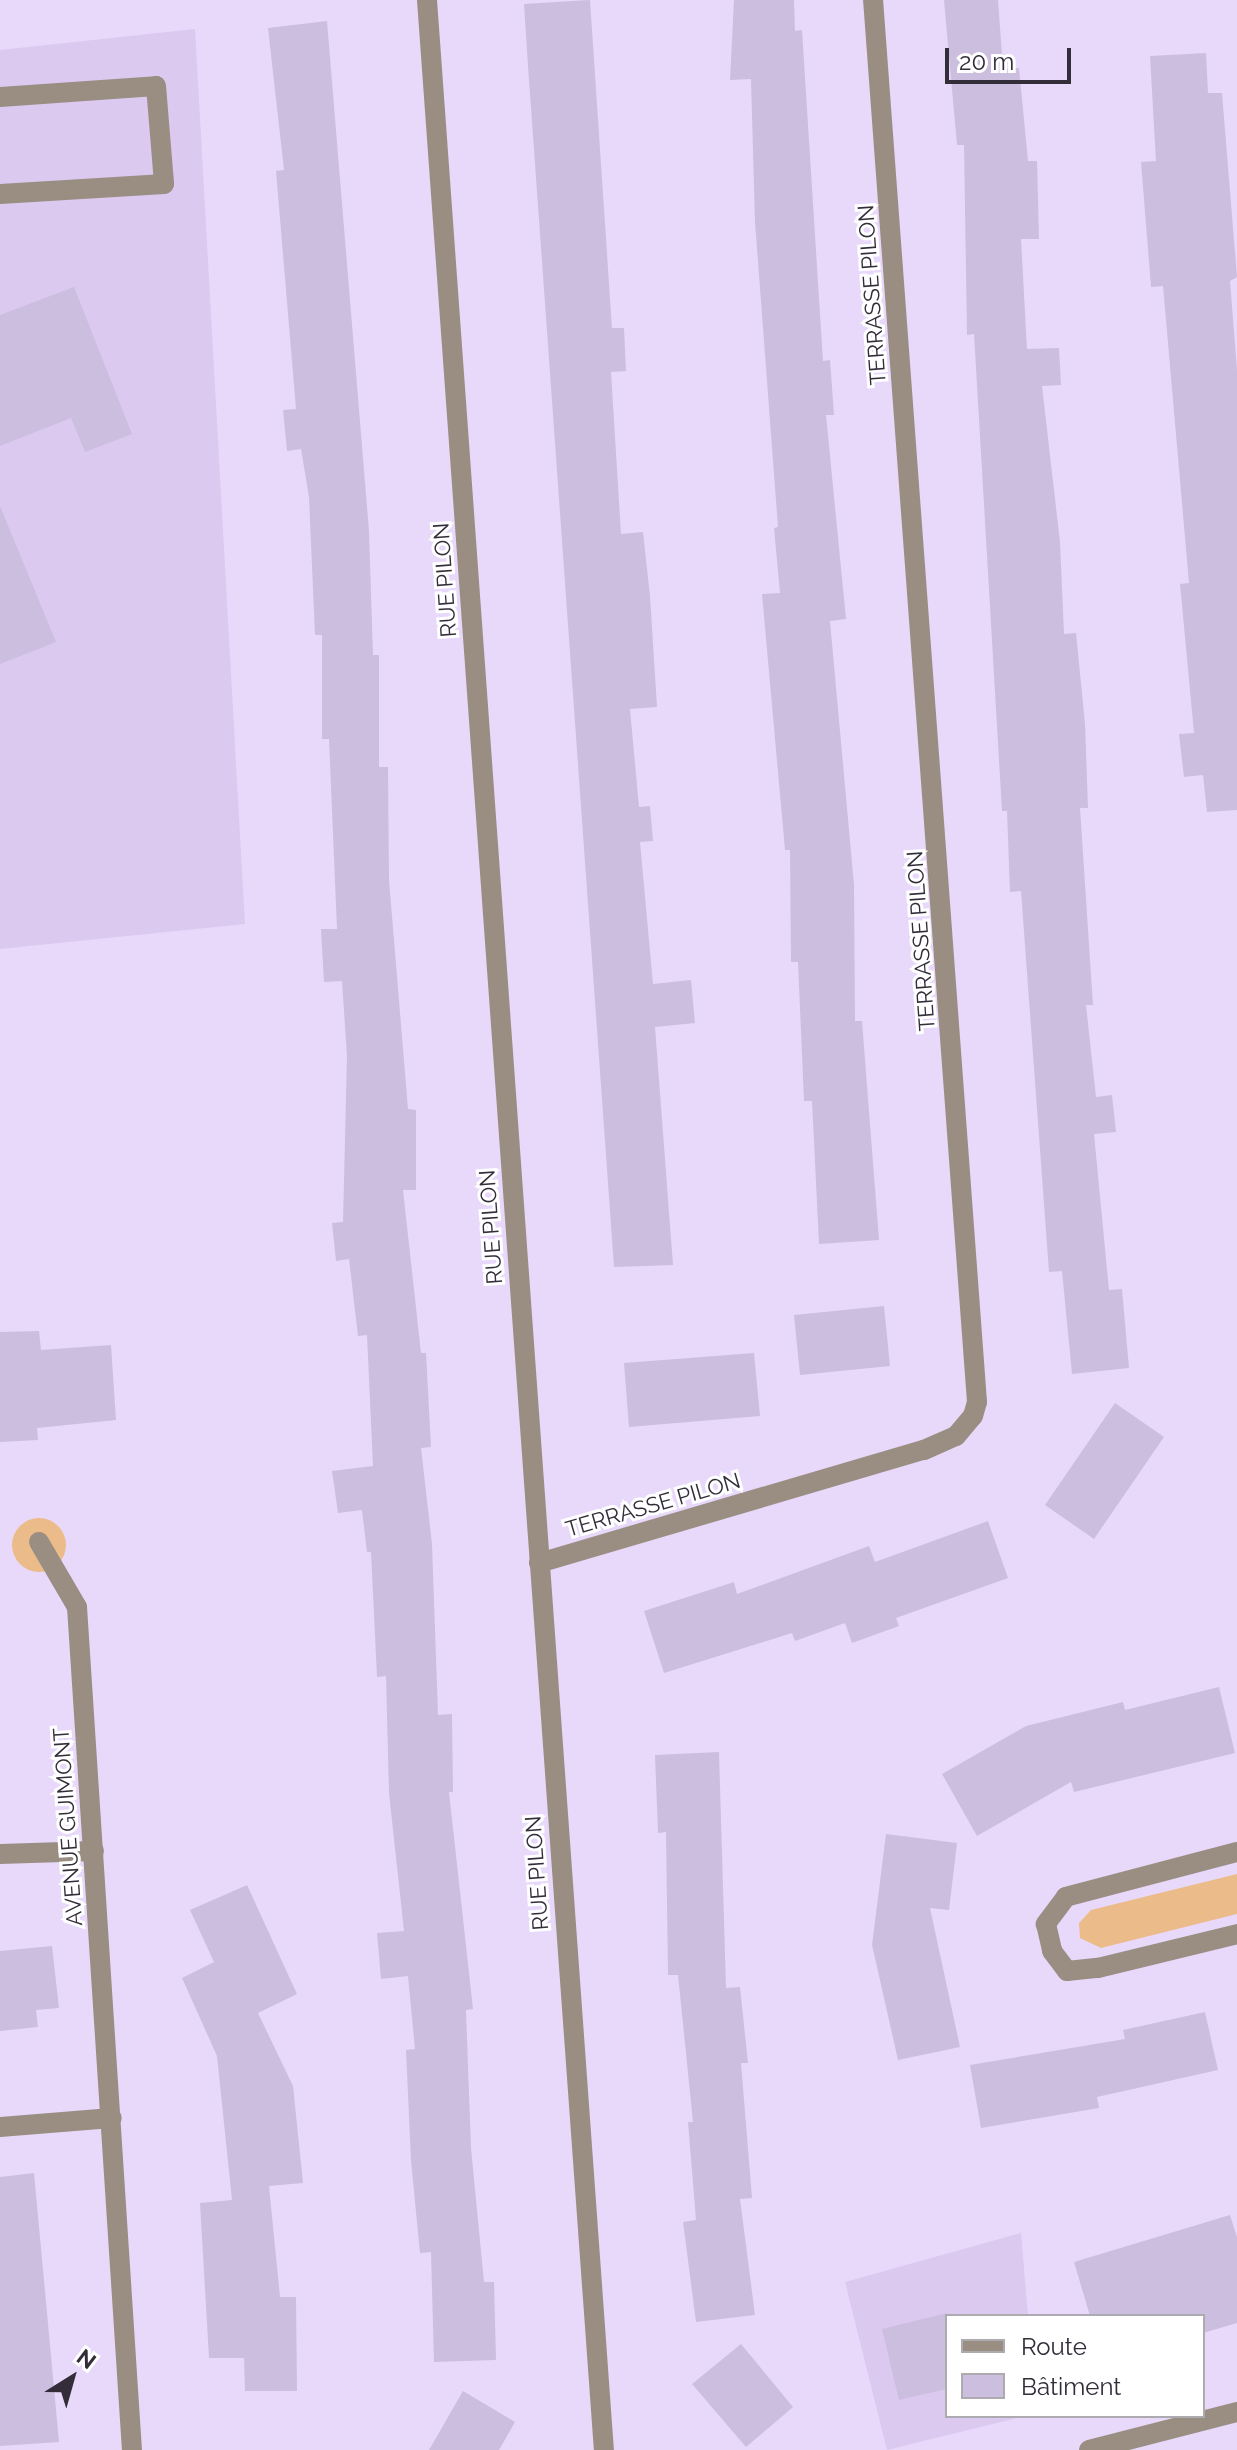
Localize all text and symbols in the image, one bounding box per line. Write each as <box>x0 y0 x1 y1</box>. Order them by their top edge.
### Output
scale bar <box>949 32 1075 82</box>
text: 20 m <box>959 47 1014 76</box>
street label: TERRASSE PILON <box>853 204 891 386</box>
street label: RUE PILON <box>428 522 462 638</box>
street label: TERRASSE PILON <box>902 850 940 1032</box>
street label: RUE PILON <box>474 1169 508 1285</box>
street label: TERRASSE PILON <box>563 1467 743 1543</box>
street label: AVENUE GUIMONT <box>48 1727 88 1927</box>
street label: RUE PILON <box>520 1815 554 1931</box>
legend <box>945 2314 1205 2418</box>
text: Route <box>1021 2332 1087 2361</box>
north arrow <box>32 2338 112 2418</box>
text: N <box>72 2343 101 2374</box>
text: Bâtiment <box>1021 2372 1121 2401</box>

